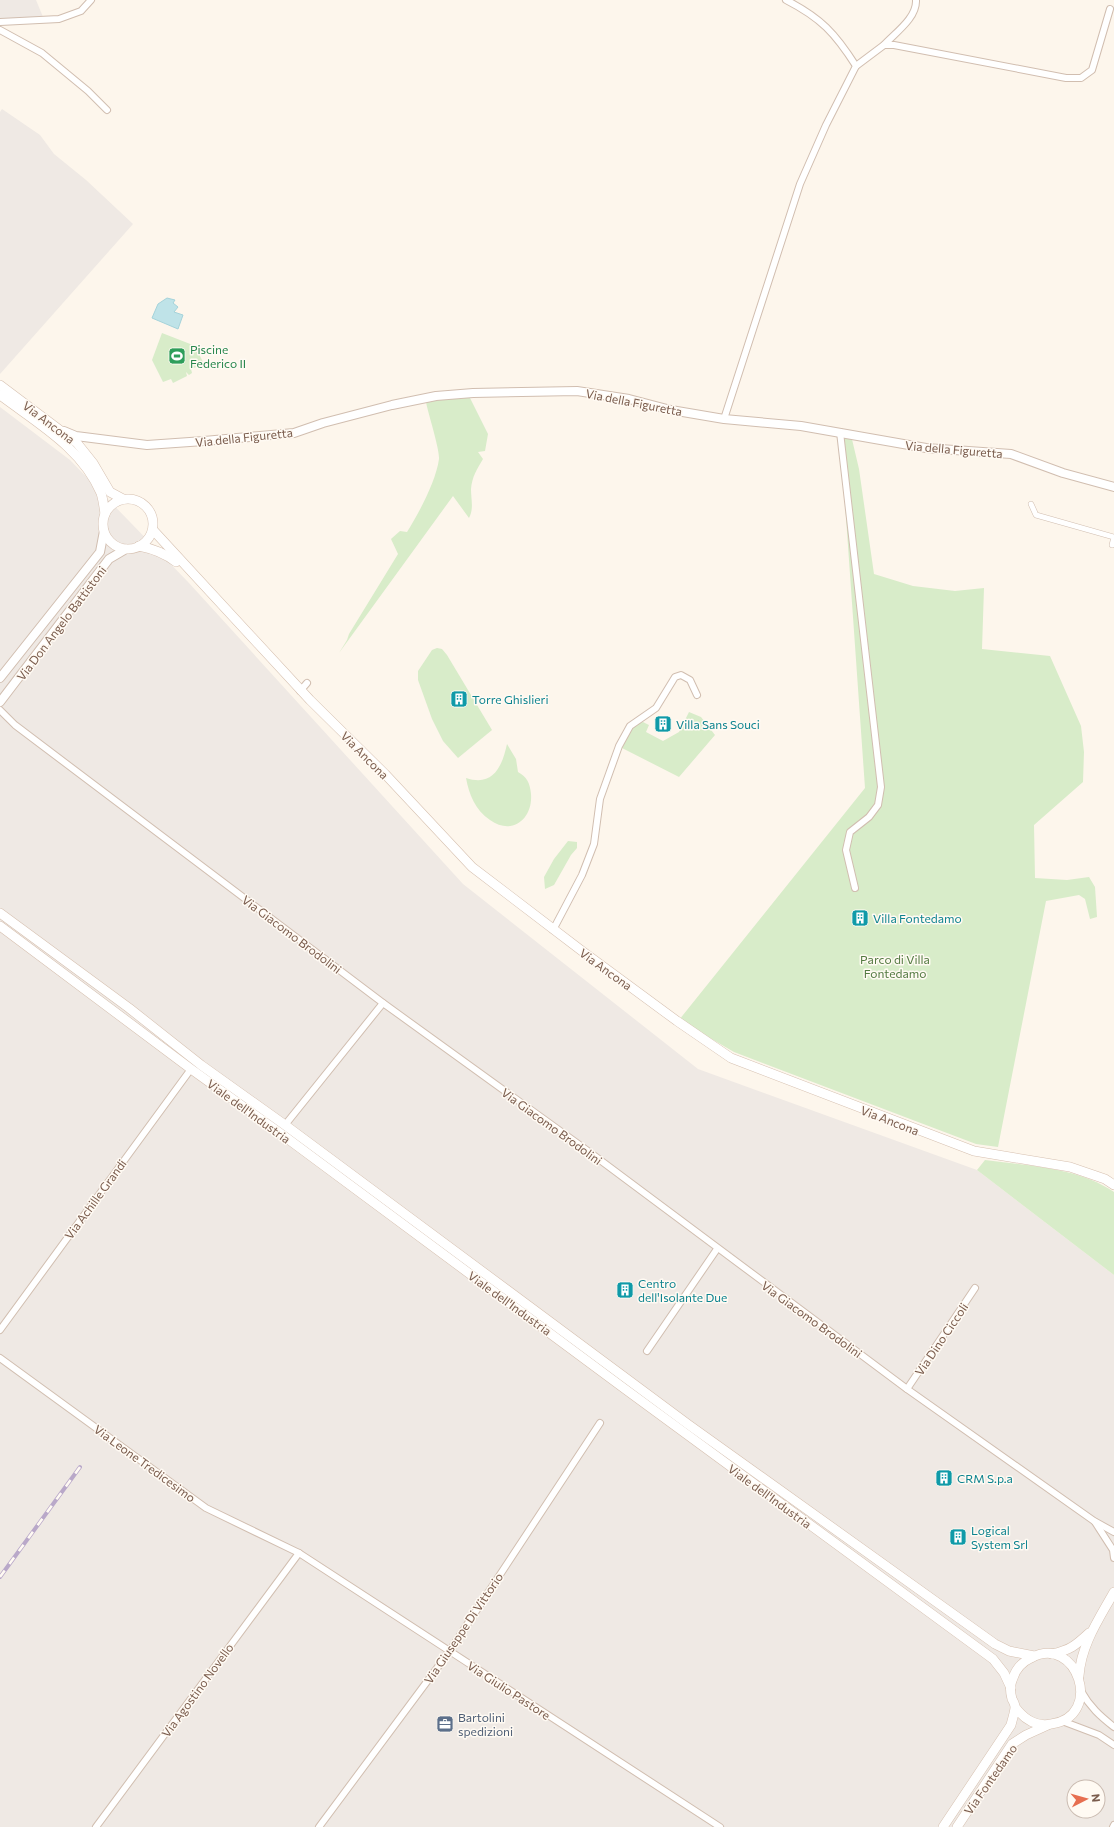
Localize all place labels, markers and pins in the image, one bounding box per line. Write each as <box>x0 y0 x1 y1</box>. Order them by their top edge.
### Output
place label: Piscine Federico II <box>190 342 246 370</box>
sports icon: Piscine Federico II <box>167 346 187 366</box>
building icon: Torre Ghislieri <box>449 689 469 709</box>
place label: Torre Ghislieri <box>472 692 549 706</box>
building icon: Villa Sans Souci <box>653 714 673 734</box>
place label: Villa Sans Souci <box>676 717 760 731</box>
building icon: Villa Fontedamo <box>850 908 870 928</box>
place label: Villa Fontedamo <box>873 911 962 925</box>
place label: Centro dell'Isolante Due <box>638 1276 727 1304</box>
building icon: Centro dell'Isolante Due <box>615 1280 635 1300</box>
building icon: CRM S.p.a <box>934 1468 954 1488</box>
place label: CRM S.p.a <box>957 1471 1013 1485</box>
place label: Logical System Srl <box>971 1523 1028 1551</box>
building icon: Logical System Srl <box>948 1527 968 1547</box>
place label: Bartolini spedizioni <box>458 1710 513 1738</box>
office icon: Bartolini spedizioni <box>435 1714 455 1734</box>

